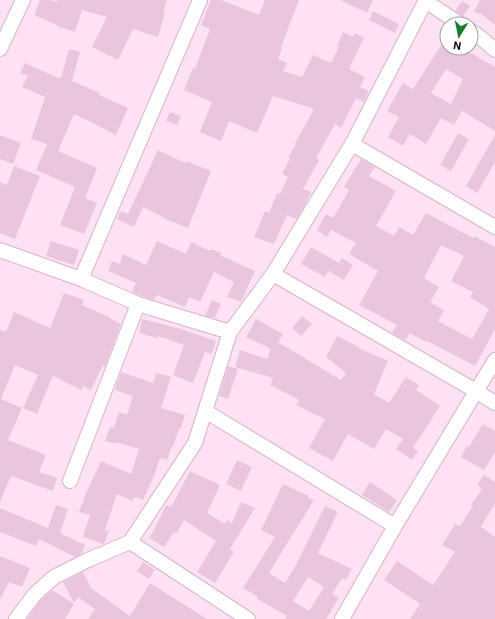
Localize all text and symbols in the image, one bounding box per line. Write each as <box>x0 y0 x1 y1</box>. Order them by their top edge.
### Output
north arrow <box>439 16 479 56</box>
text: N <box>452 38 462 52</box>

